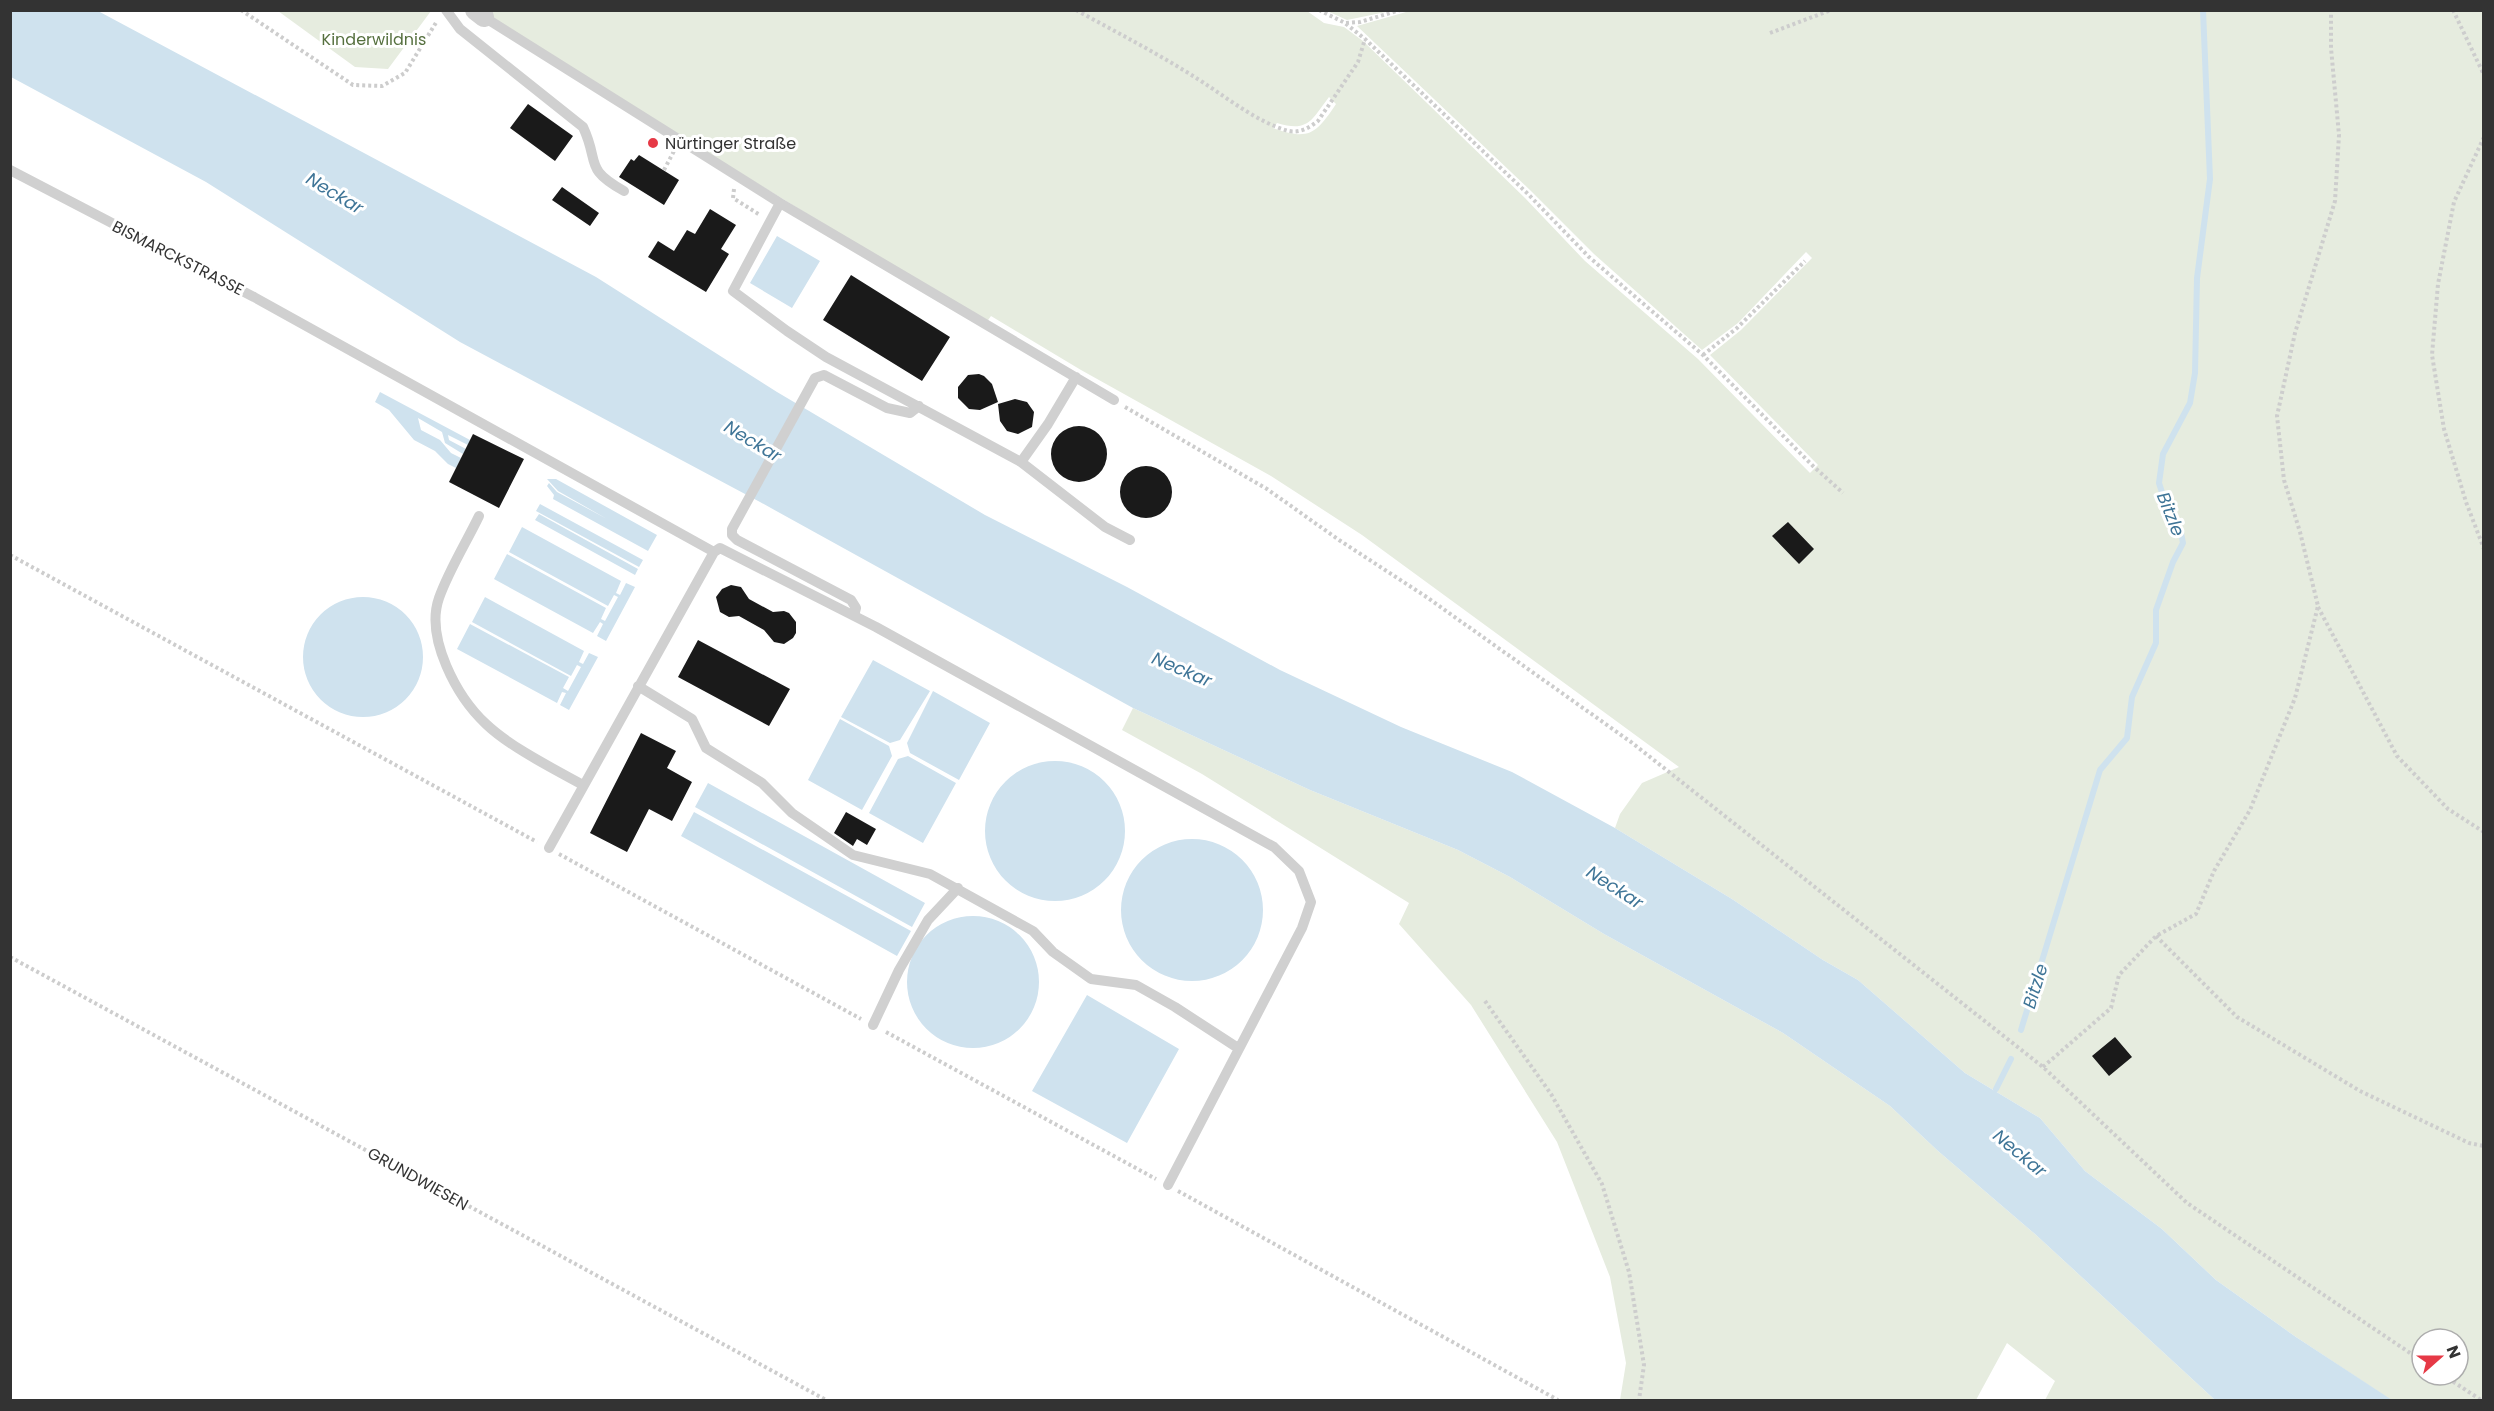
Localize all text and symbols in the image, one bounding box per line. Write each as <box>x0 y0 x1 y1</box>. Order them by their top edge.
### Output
park label: Kinderwildnis <box>322 28 426 51</box>
place label: Nürtinger Straße <box>665 132 796 155</box>
marker: Nürtinger Straße <box>646 136 660 150</box>
water label: Neckar <box>302 166 369 221</box>
street label: BISMARCKSTRASSE <box>108 215 248 301</box>
water label: Neckar <box>720 414 787 469</box>
water label: Bitzle <box>2151 488 2191 540</box>
water label: Neckar <box>1148 645 1217 693</box>
water label: Neckar <box>1582 859 1649 915</box>
water label: Bitzle <box>2016 960 2054 1012</box>
water label: Neckar <box>1988 1123 2053 1184</box>
street label: GRUNDWIESEN <box>363 1142 473 1216</box>
north arrow <box>2410 1327 2470 1387</box>
text: N <box>2441 1342 2466 1362</box>

